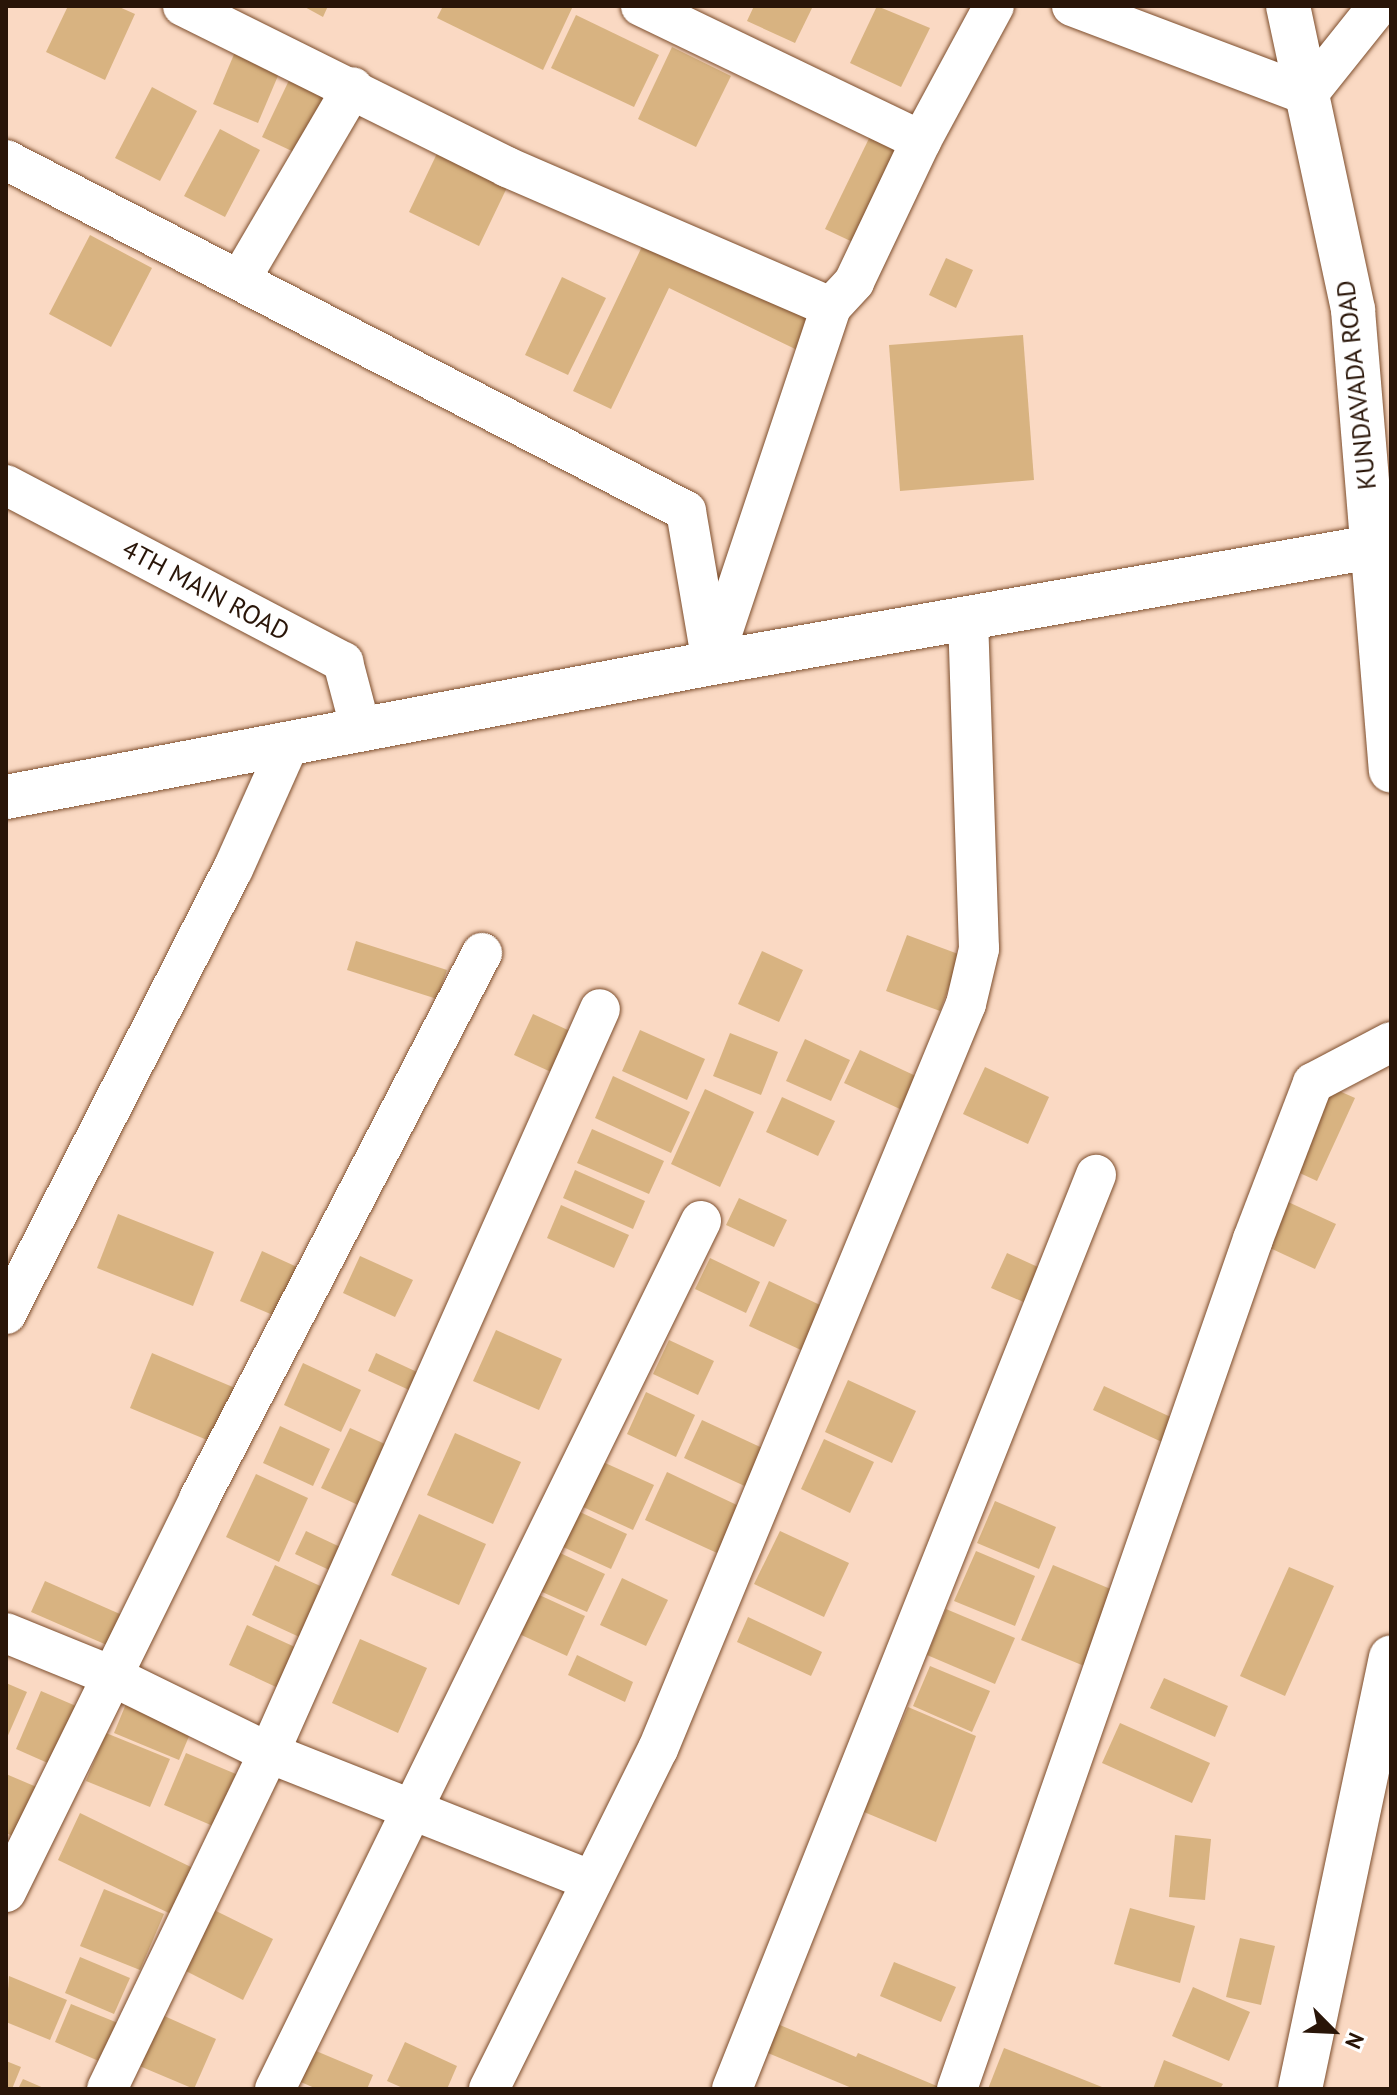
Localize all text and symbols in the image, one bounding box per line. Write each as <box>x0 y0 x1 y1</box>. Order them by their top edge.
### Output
street label: KUNDAVADA ROAD <box>1329 278 1383 492</box>
street label: 4TH MAIN ROAD <box>117 533 295 647</box>
north arrow <box>1293 1991 1373 2071</box>
text: N <box>1339 2028 1371 2053</box>

